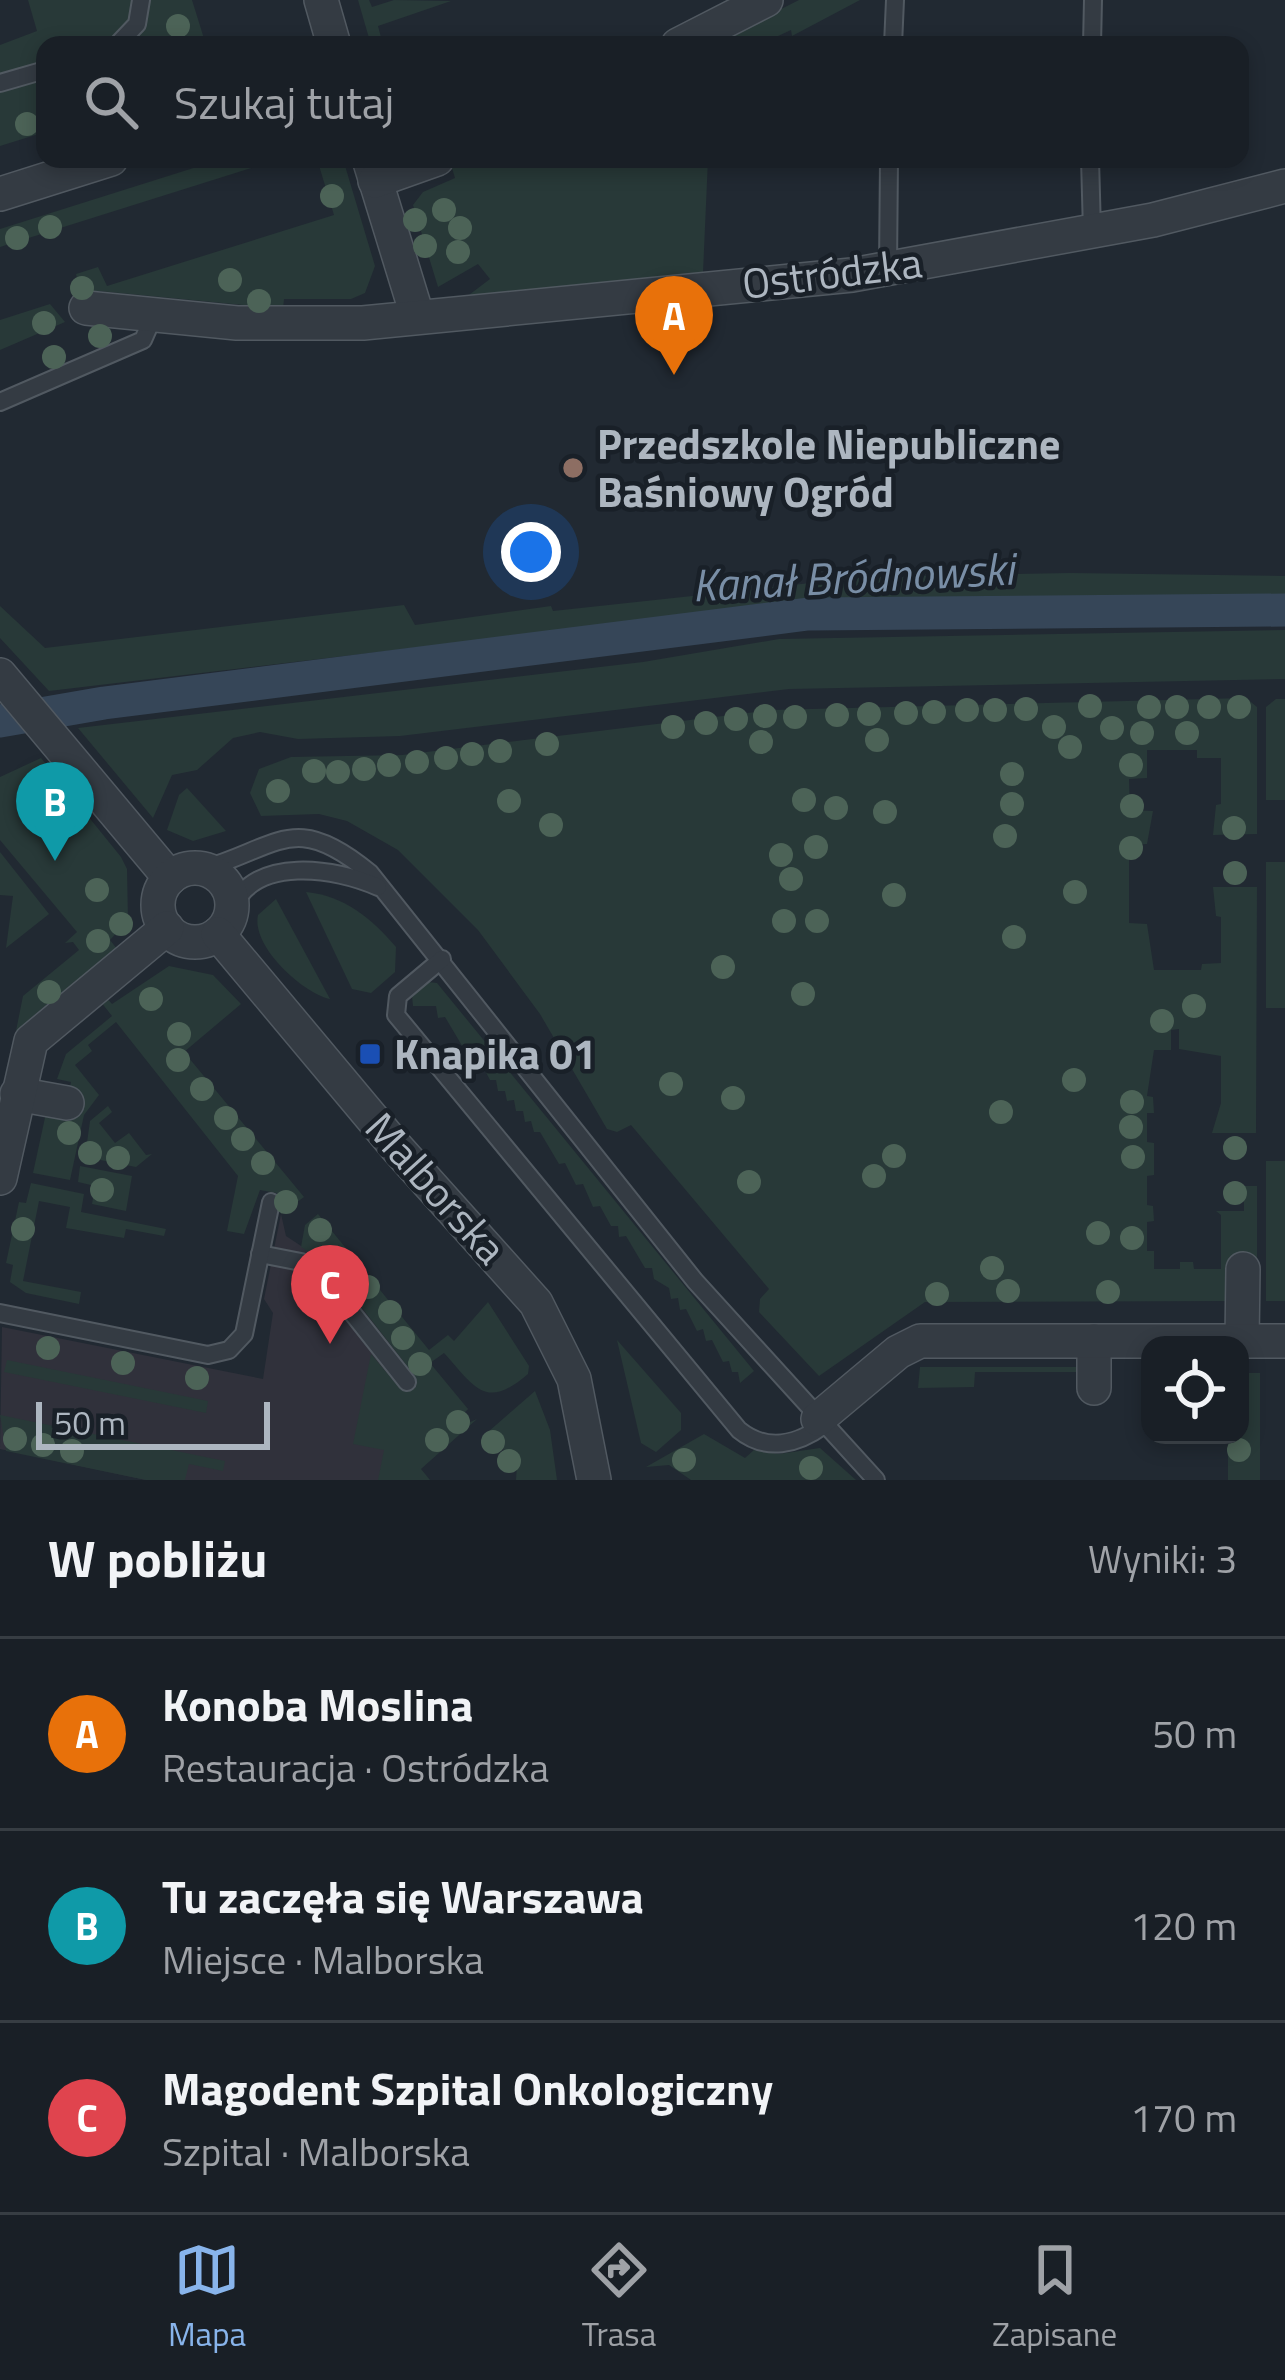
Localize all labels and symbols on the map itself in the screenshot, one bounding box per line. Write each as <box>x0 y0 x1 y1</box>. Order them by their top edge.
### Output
street label: Ostródzka <box>738 229 925 315</box>
pin: A <box>635 276 713 375</box>
place label: Przedszkole Niepubliczne Baśniowy Ogród <box>597 411 1060 523</box>
marker: Przedszkole Niepubliczne Baśniowy Ogród <box>560 455 586 481</box>
your location <box>501 522 561 582</box>
water label: Kanał Bródnowski <box>690 533 1020 618</box>
pin: B <box>16 762 94 861</box>
place label: Knapika 01 <box>394 1021 596 1085</box>
marker: Knapika 01 <box>357 1041 383 1067</box>
street label: Malborska <box>351 1097 523 1278</box>
pin: C <box>291 1245 369 1344</box>
scale bar <box>36 1396 270 1449</box>

